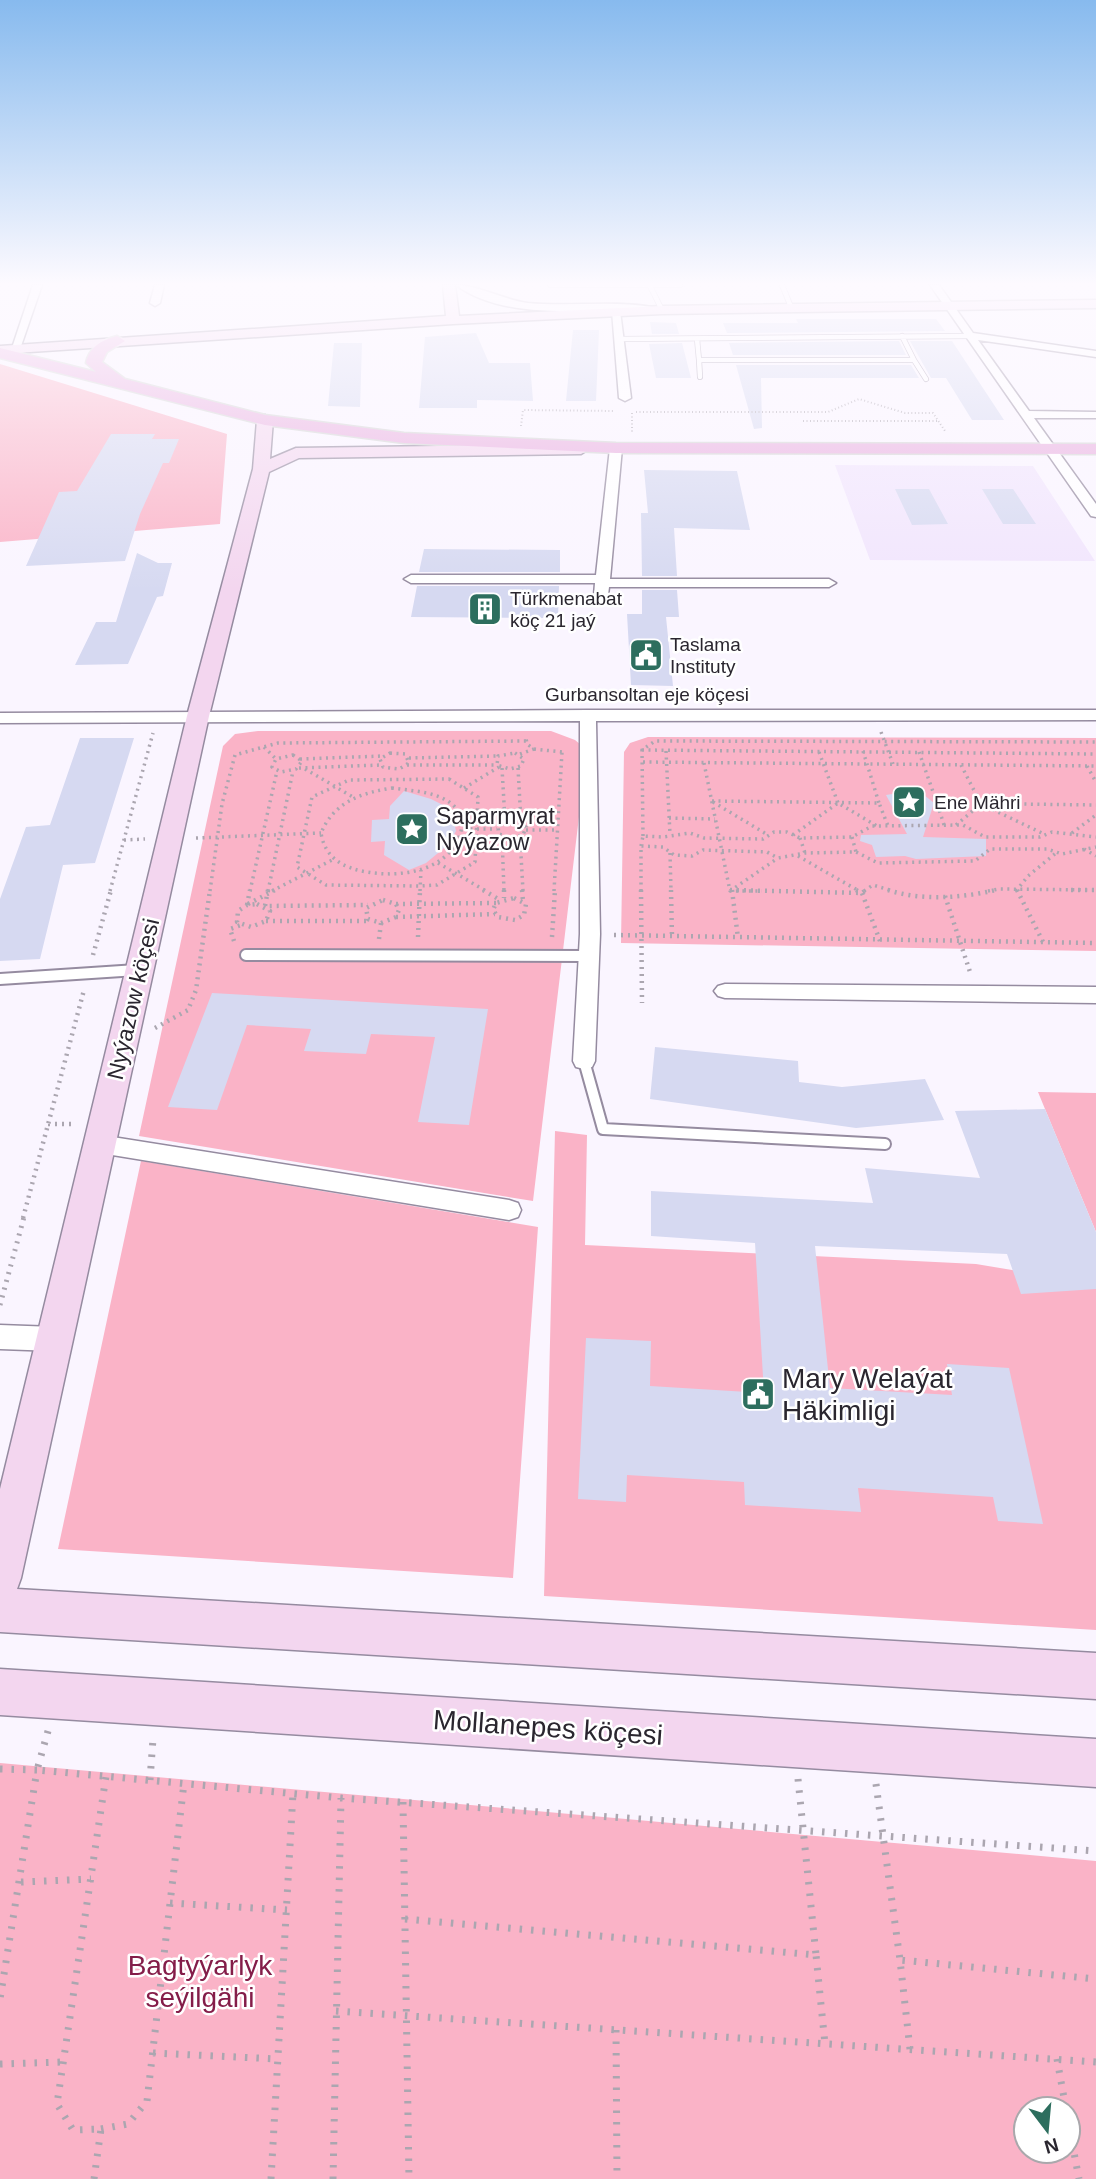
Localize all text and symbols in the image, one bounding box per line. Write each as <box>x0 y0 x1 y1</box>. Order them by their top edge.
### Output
place label: Türkmenabat köç 21 jaý <box>510 588 623 631</box>
building icon: Türkmenabat köç 21 jaý <box>466 590 504 628</box>
place label: Taslama Instituty <box>670 634 741 677</box>
public building icon: Taslama Instituty <box>627 636 665 674</box>
street label: Gurbansoltan eje köçesi <box>545 684 749 705</box>
place icon: Ene Mähri <box>890 783 928 821</box>
place label: Ene Mähri <box>934 792 1021 813</box>
place label: Saparmyrat Nyýazow <box>436 803 555 855</box>
place icon: Saparmyrat Nyýazow <box>393 810 431 848</box>
street label: Nyýazow köçesi <box>102 916 164 1082</box>
place label: Mary Welaýat Häkimligi <box>782 1363 953 1426</box>
public building icon: Mary Welaýat Häkimligi <box>739 1375 777 1413</box>
street label: Mollanepes köçesi <box>432 1704 664 1751</box>
park label: Bagtyýarlyk seýilgähi <box>128 1950 273 2013</box>
north arrow <box>1012 2095 1082 2165</box>
text: N <box>1042 2134 1061 2158</box>

